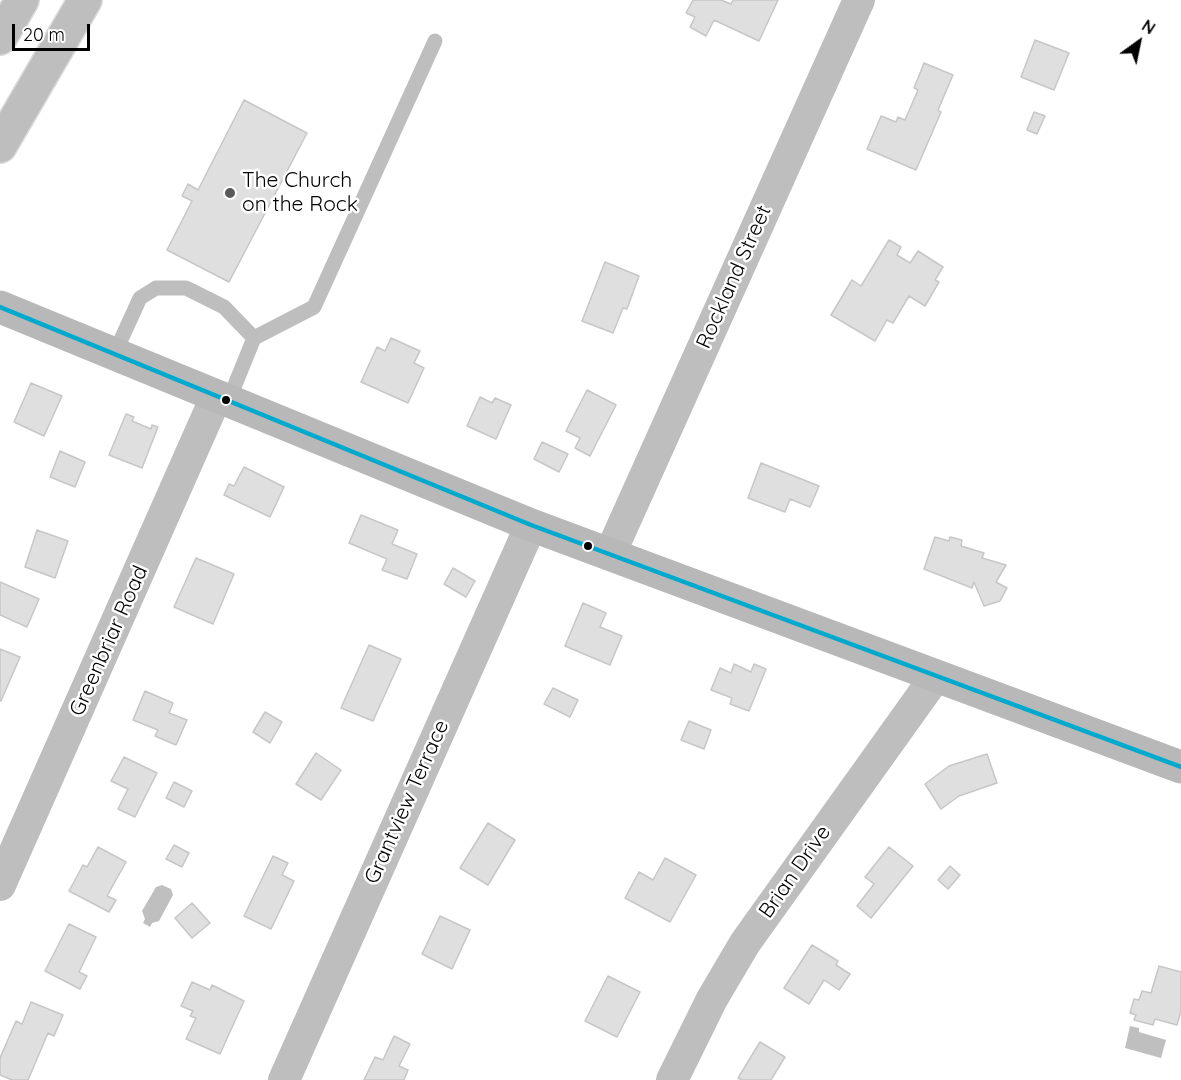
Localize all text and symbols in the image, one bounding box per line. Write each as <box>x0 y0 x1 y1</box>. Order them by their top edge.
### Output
scale bar <box>15 12 93 50</box>
north arrow <box>1109 12 1169 72</box>
text: N <box>1138 15 1159 38</box>
text: 20 m <box>23 23 65 46</box>
place label: The Church on the Rock <box>242 168 358 218</box>
marker: The Church on the Rock <box>223 186 237 200</box>
street label: Rockland Street <box>691 201 777 353</box>
unlabelled marker <box>220 394 232 406</box>
unlabelled marker <box>582 540 594 552</box>
street label: Greenbriar Road <box>65 562 153 720</box>
street label: Grantview Terrace <box>360 716 454 888</box>
street label: Brian Drive <box>754 821 836 923</box>

